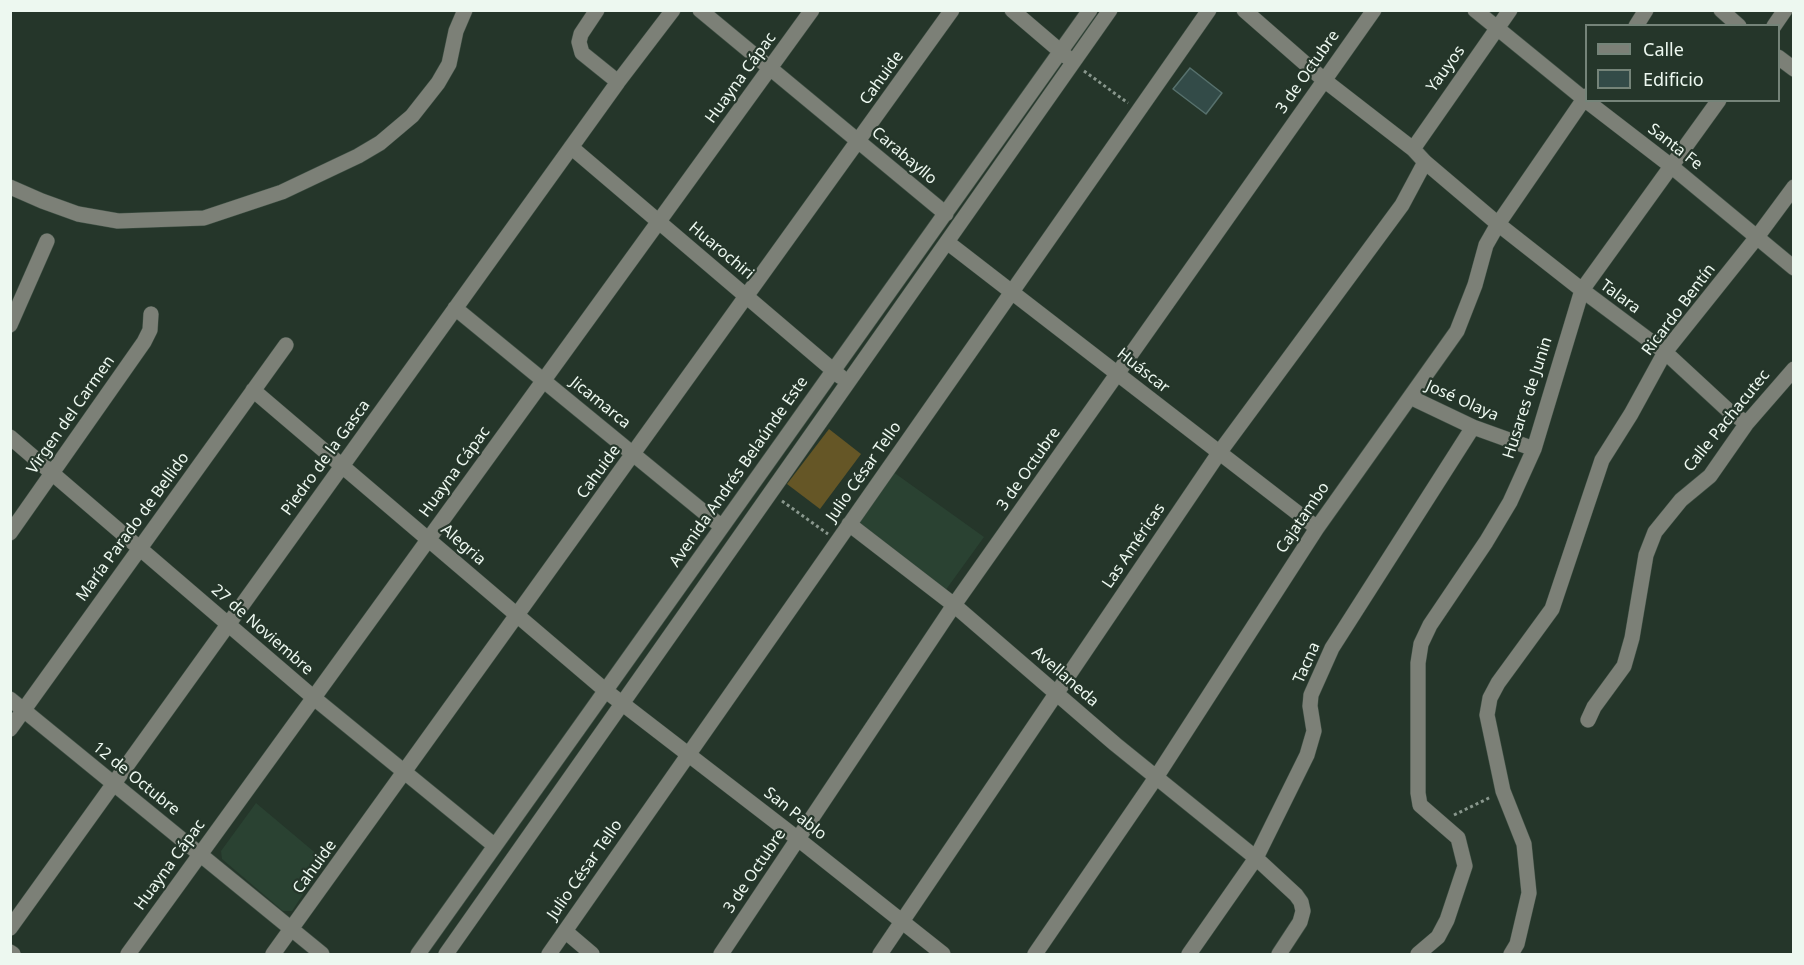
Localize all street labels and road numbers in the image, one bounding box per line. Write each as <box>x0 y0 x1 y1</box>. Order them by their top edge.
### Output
street label: 3 de Octubre <box>1272 27 1344 117</box>
street label: Huayna Cápac <box>702 29 780 127</box>
street label: Yauyos <box>1423 42 1469 96</box>
street label: Cahuide <box>856 47 908 109</box>
street label: Santa Fe <box>1644 120 1706 174</box>
street label: Carabayllo <box>867 123 941 189</box>
street label: Huarochiri <box>685 218 757 284</box>
street label: Ricardo Bentín <box>1638 260 1720 360</box>
street label: Talara <box>1596 276 1644 318</box>
street label: Husares de Junin <box>1499 335 1557 461</box>
street label: Huáscar <box>1113 344 1173 398</box>
street label: Virgen del Carmen <box>23 352 119 478</box>
street label: Calle Pachacutec <box>1680 366 1774 476</box>
street label: Jicamarca <box>566 373 634 433</box>
street label: Avenida Andrés Belaúnde Este <box>666 373 812 571</box>
street label: José Olaya <box>1423 376 1501 426</box>
street label: Piedro de la Gasca <box>278 397 374 519</box>
street label: Julio César Tello <box>822 418 906 526</box>
street label: Huayna Cápac <box>416 423 494 521</box>
street label: 3 de Octubre <box>993 424 1065 514</box>
street label: Cahuide <box>573 441 625 503</box>
street label: María Parado de Bellido <box>73 449 193 605</box>
street label: Cajatambo <box>1272 479 1334 557</box>
street label: Las Américas <box>1099 500 1169 592</box>
street label: Alegria <box>437 520 489 570</box>
street label: 27 de Noviembre <box>207 581 317 679</box>
street label: Tacna <box>1289 639 1325 687</box>
street label: Avellaneda <box>1028 643 1102 711</box>
street label: 12 de Octubre <box>89 738 183 820</box>
street label: San Pablo <box>760 784 830 844</box>
street label: Huayna Cápac <box>131 816 209 914</box>
street label: Julio César Tello <box>543 816 627 924</box>
street label: 3 de Octubre <box>720 825 790 917</box>
street label: Cahuide <box>289 836 341 898</box>

